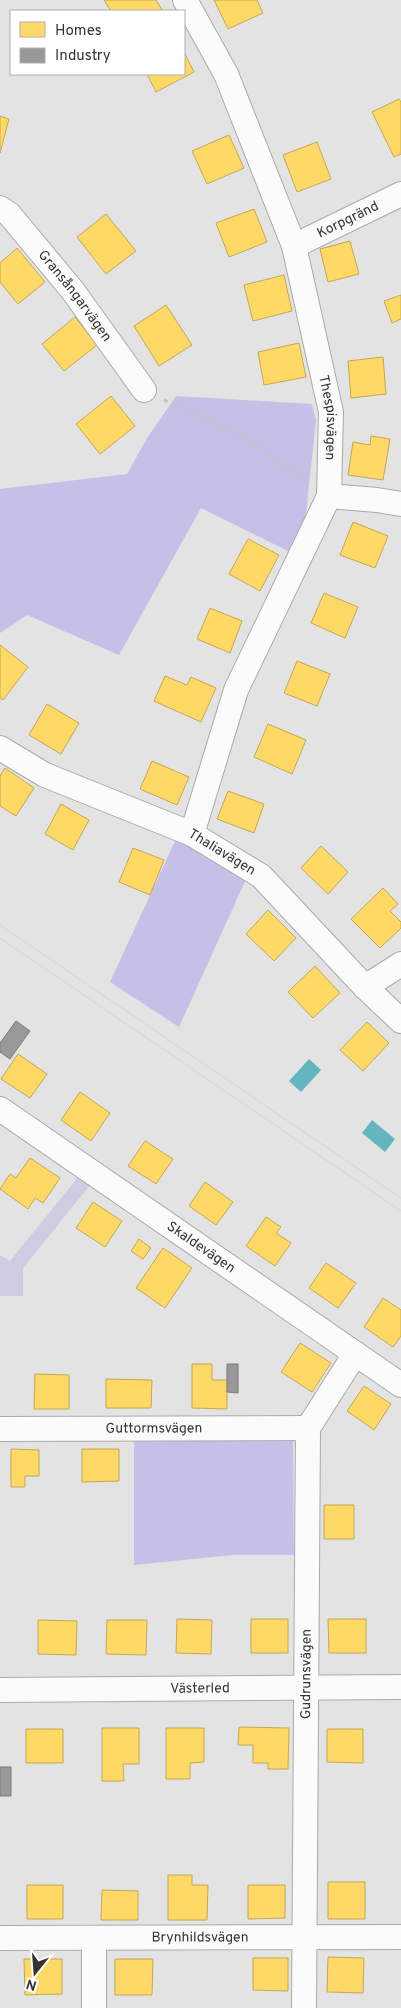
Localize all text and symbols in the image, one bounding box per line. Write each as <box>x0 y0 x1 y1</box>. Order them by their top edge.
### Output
legend <box>10 10 185 75</box>
text: Homes <box>55 22 102 41</box>
text: Industry <box>55 47 111 66</box>
street label: Korpgränd <box>314 198 382 242</box>
street label: Gransångarvägen <box>34 247 115 345</box>
street label: Thespisvägen <box>315 374 339 460</box>
street label: Thaliavägen <box>185 825 259 879</box>
street label: Skaldevägen <box>164 1218 238 1277</box>
street label: Guttormsvägen <box>106 1420 202 1437</box>
street label: Gudrunsvägen <box>297 1629 315 1719</box>
street label: Västerled <box>170 1680 230 1697</box>
street label: Brynhildsvägen <box>151 1929 249 1946</box>
north arrow <box>10 1948 60 1998</box>
text: N <box>24 1974 39 1994</box>

